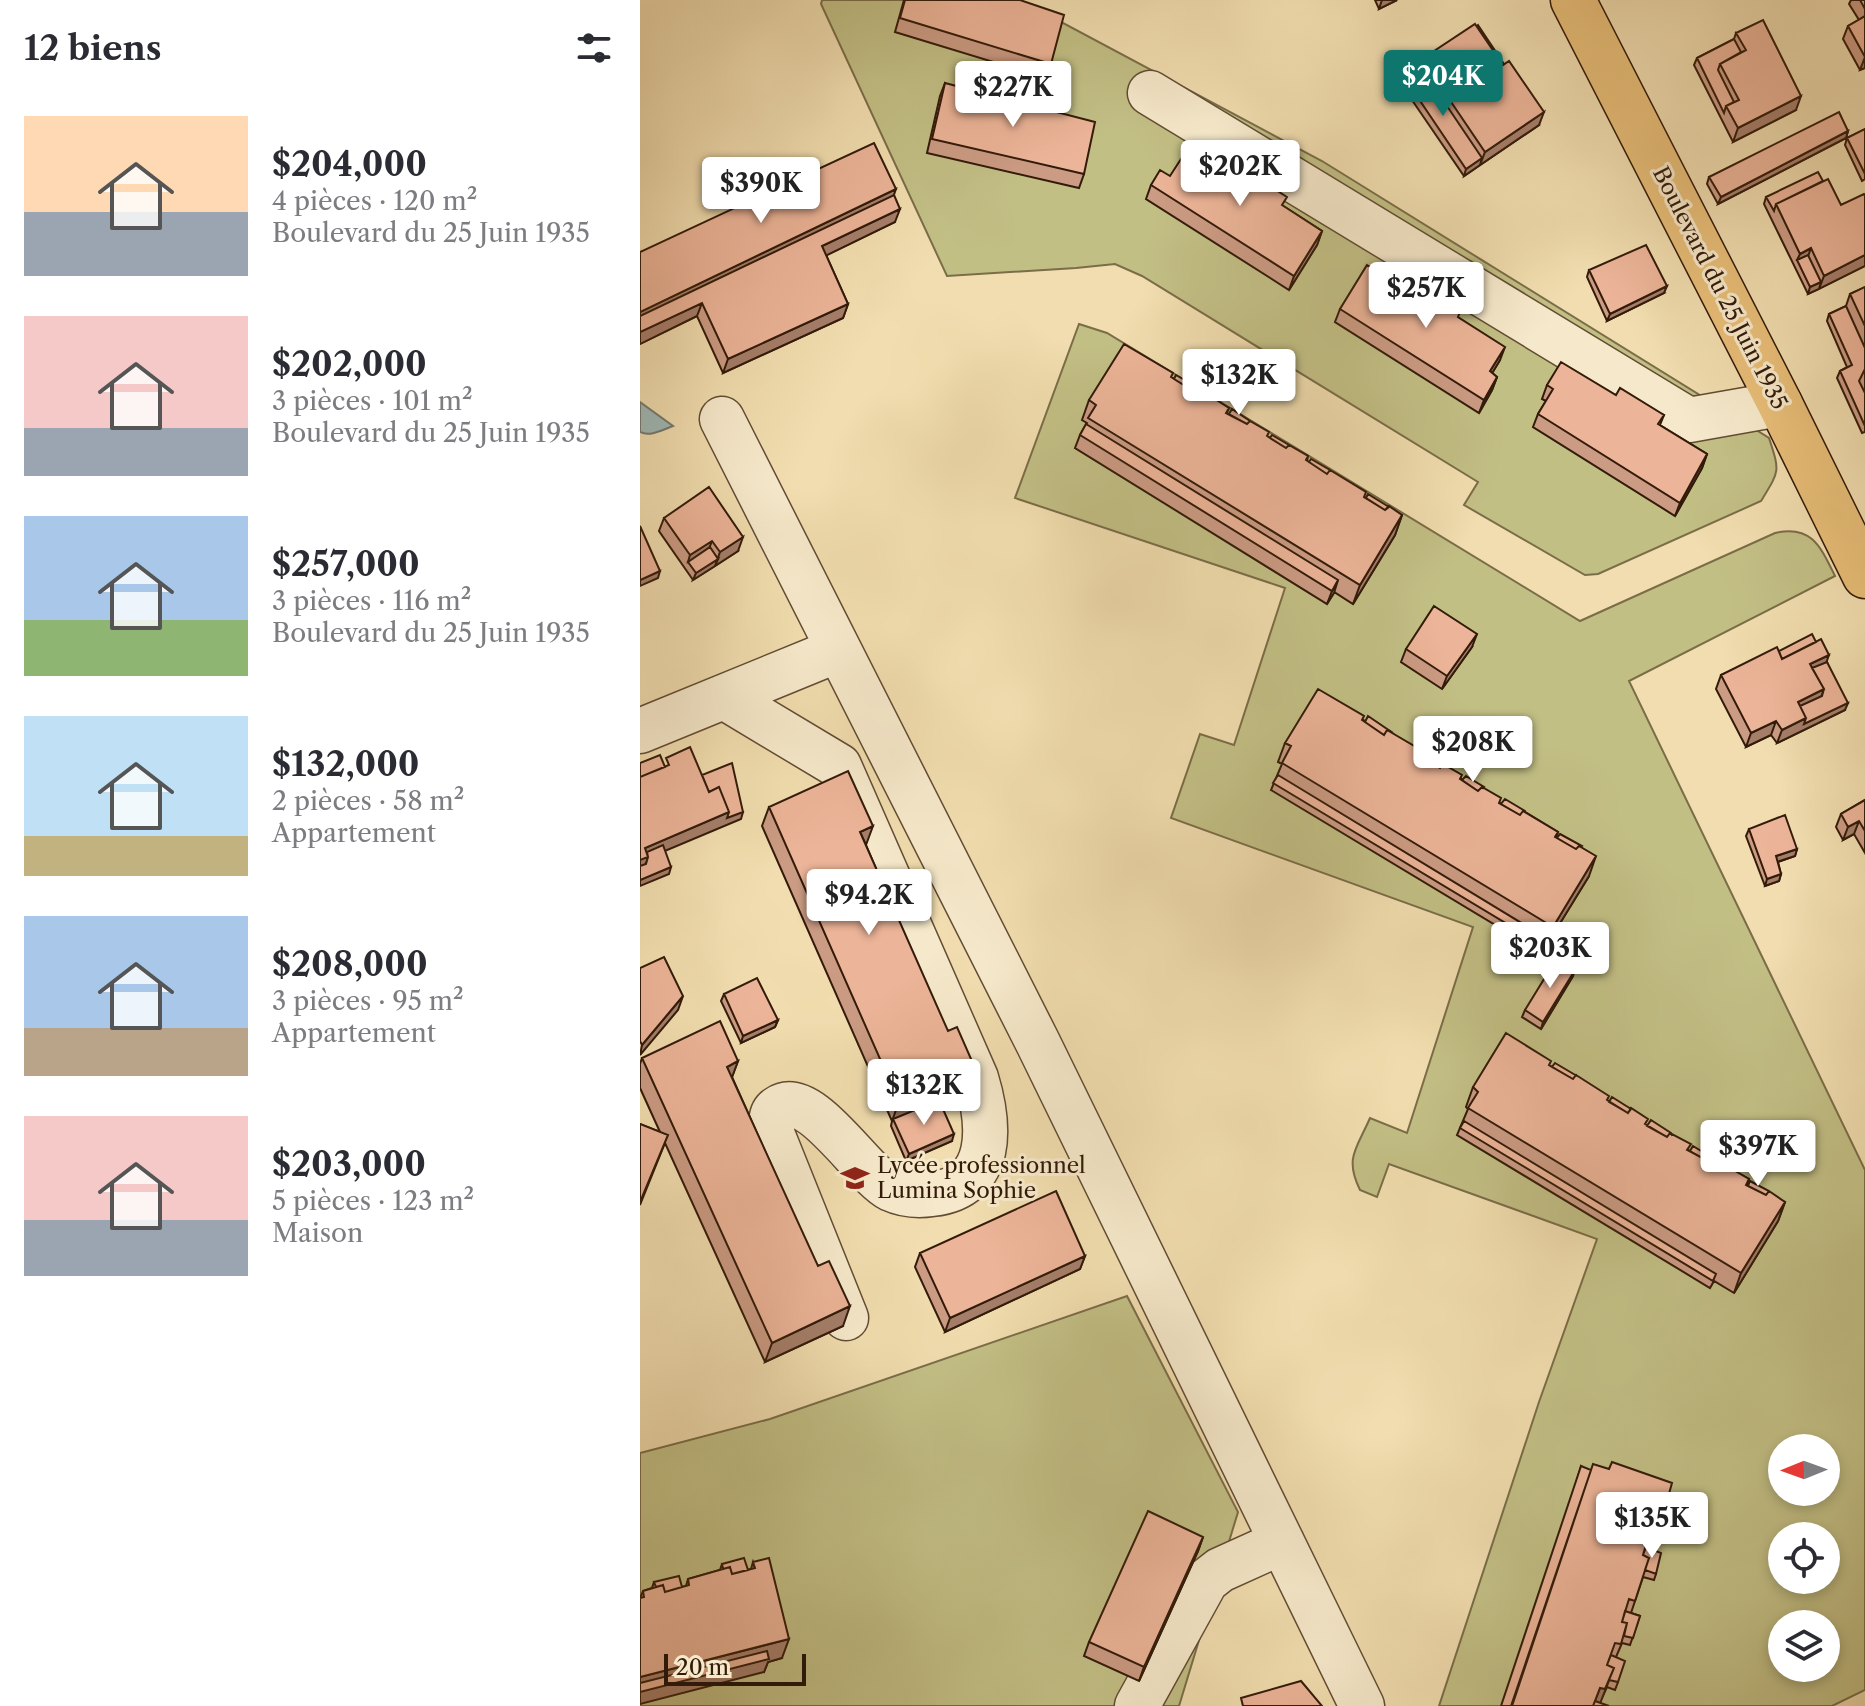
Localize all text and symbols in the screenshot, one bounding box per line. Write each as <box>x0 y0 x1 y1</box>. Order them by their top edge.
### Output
icon: filters <box>572 26 616 70</box>
text: 12 biens <box>24 27 162 69</box>
pin: $204K <box>1387 50 1499 118</box>
text: $204K <box>1402 60 1484 92</box>
pin: $227K <box>957 61 1069 129</box>
text: $227K <box>973 71 1053 103</box>
pin: $202K <box>1184 140 1296 208</box>
text: $204,000 <box>272 143 427 185</box>
icon: home <box>88 148 184 244</box>
text: $202K <box>1199 150 1281 182</box>
pin: $390K <box>705 157 817 225</box>
street label: Boulevard du 25 Juin 1935 <box>1647 162 1793 414</box>
text: $390K <box>720 167 802 199</box>
text: 4 pièces · 120 m² <box>272 185 477 217</box>
text: Boulevard du 25 Juin 1935 <box>272 217 590 249</box>
pin: $257K <box>1370 262 1482 330</box>
text: $257K <box>1387 272 1465 304</box>
text: $202,000 <box>272 343 427 385</box>
icon: home <box>88 348 184 444</box>
pin: $132K <box>1183 349 1295 417</box>
text: $132K <box>1200 359 1278 391</box>
text: 3 pièces · 101 m² <box>272 385 473 417</box>
text: Boulevard du 25 Juin 1935 <box>272 417 590 449</box>
text: $257,000 <box>272 543 420 585</box>
icon: home <box>88 548 184 644</box>
text: 3 pièces · 116 m² <box>272 585 471 617</box>
text: Boulevard du 25 Juin 1935 <box>272 617 590 649</box>
pin: $208K <box>1417 716 1529 784</box>
text: $208K <box>1431 726 1515 758</box>
text: $132,000 <box>272 743 420 785</box>
icon: home <box>88 748 184 844</box>
text: 2 pièces · 58 m² <box>272 785 464 817</box>
text: Appartement <box>272 817 436 849</box>
pin: $94.2K <box>804 869 934 937</box>
text: $94.2K <box>825 879 913 911</box>
pin: $203K <box>1494 922 1606 990</box>
text: $203K <box>1509 932 1591 964</box>
text: $208,000 <box>272 943 428 985</box>
icon: home <box>88 948 184 1044</box>
text: 3 pièces · 95 m² <box>272 985 464 1017</box>
text: Appartement <box>272 1017 436 1049</box>
pin: $132K <box>868 1059 980 1127</box>
text: $132K <box>885 1069 963 1101</box>
pin: $397K <box>1702 1120 1814 1188</box>
text: $397K <box>1718 1130 1798 1162</box>
text: $203,000 <box>272 1143 426 1185</box>
icon: home <box>88 1148 184 1244</box>
place label: Lycée professionnel Lumina Sophie <box>877 1152 1086 1204</box>
school or university icon: Lycée professionnel Lumina Sophie <box>840 1163 870 1193</box>
text: 5 pièces · 123 m² <box>272 1185 474 1217</box>
text: Maison <box>272 1217 363 1249</box>
north arrow <box>1768 1434 1840 1506</box>
map controls <box>1768 1434 1840 1682</box>
pin: $135K <box>1596 1492 1708 1560</box>
text: $135K <box>1614 1502 1690 1534</box>
button: locate <box>1768 1522 1840 1594</box>
button: layers <box>1768 1610 1840 1682</box>
scale bar <box>664 1650 806 1686</box>
text: 20 m <box>676 1654 729 1681</box>

